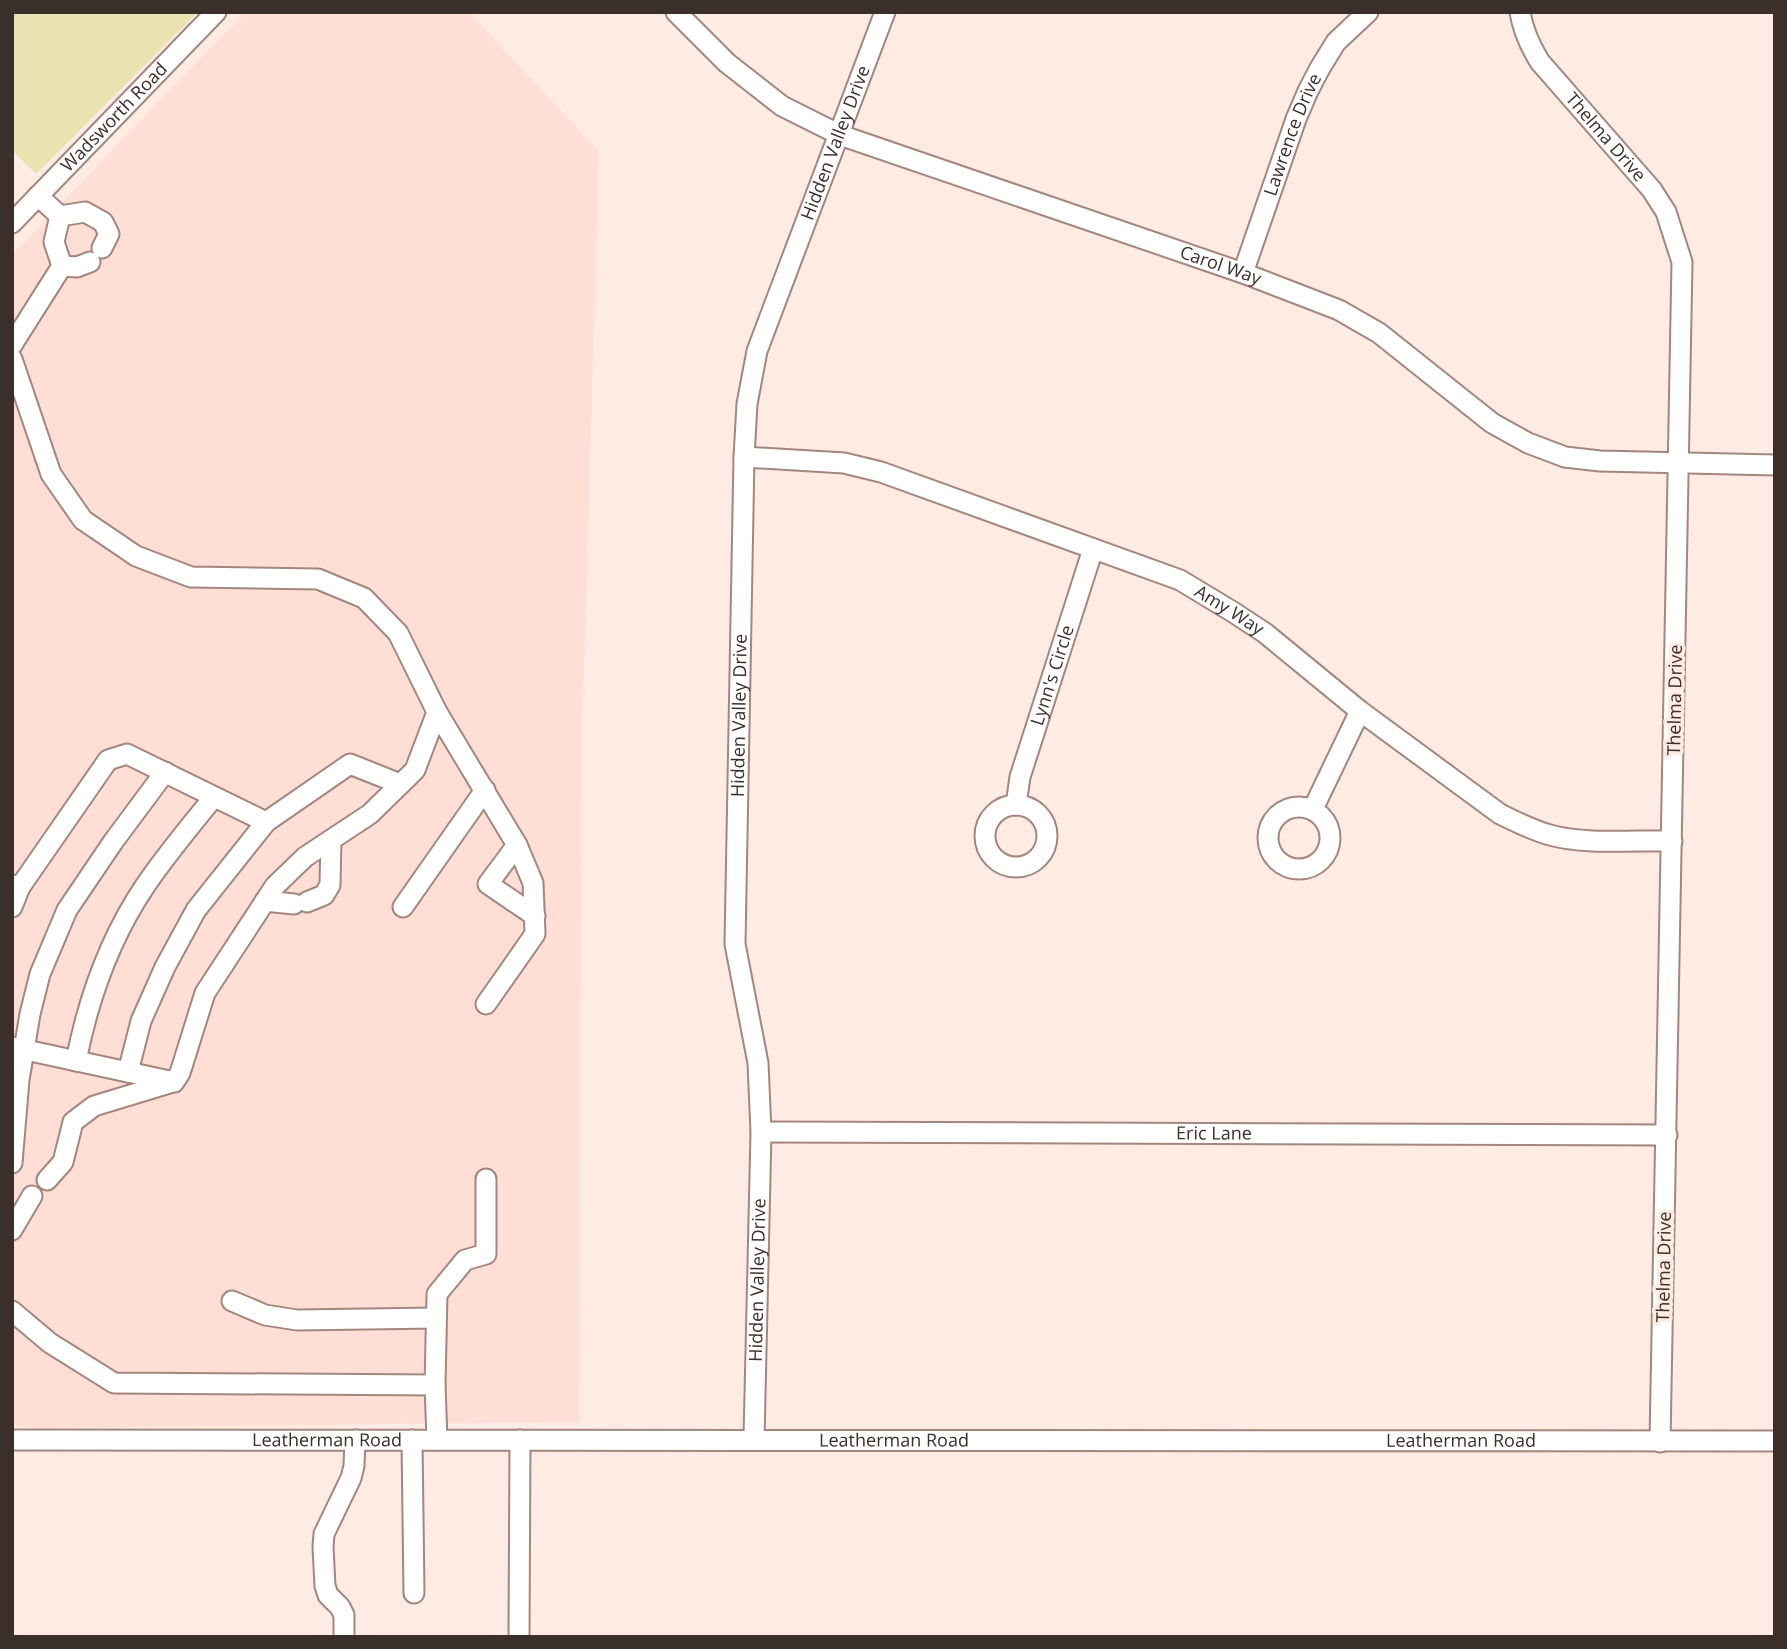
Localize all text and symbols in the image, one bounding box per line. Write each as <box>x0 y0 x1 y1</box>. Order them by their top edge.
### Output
street label: Wadsworth Road <box>55 57 172 177</box>
street label: Hidden Valley Drive <box>795 62 875 223</box>
street label: Lawrence Drive <box>1257 69 1326 199</box>
street label: Thelma Drive <box>1561 87 1652 186</box>
street label: Carol Way <box>1177 239 1266 290</box>
street label: Amy Way <box>1191 579 1270 641</box>
street label: Lynn's Circle <box>1024 622 1079 728</box>
street label: Hidden Valley Drive <box>725 633 752 797</box>
street label: Thelma Drive <box>1661 644 1687 756</box>
street label: Eric Lane <box>1176 1120 1252 1145</box>
street label: Hidden Valley Drive <box>743 1198 770 1362</box>
street label: Thelma Drive <box>1650 1211 1676 1323</box>
street label: Leatherman Road <box>252 1427 402 1451</box>
street label: Leatherman Road <box>819 1427 969 1452</box>
street label: Leatherman Road <box>1386 1428 1536 1452</box>

